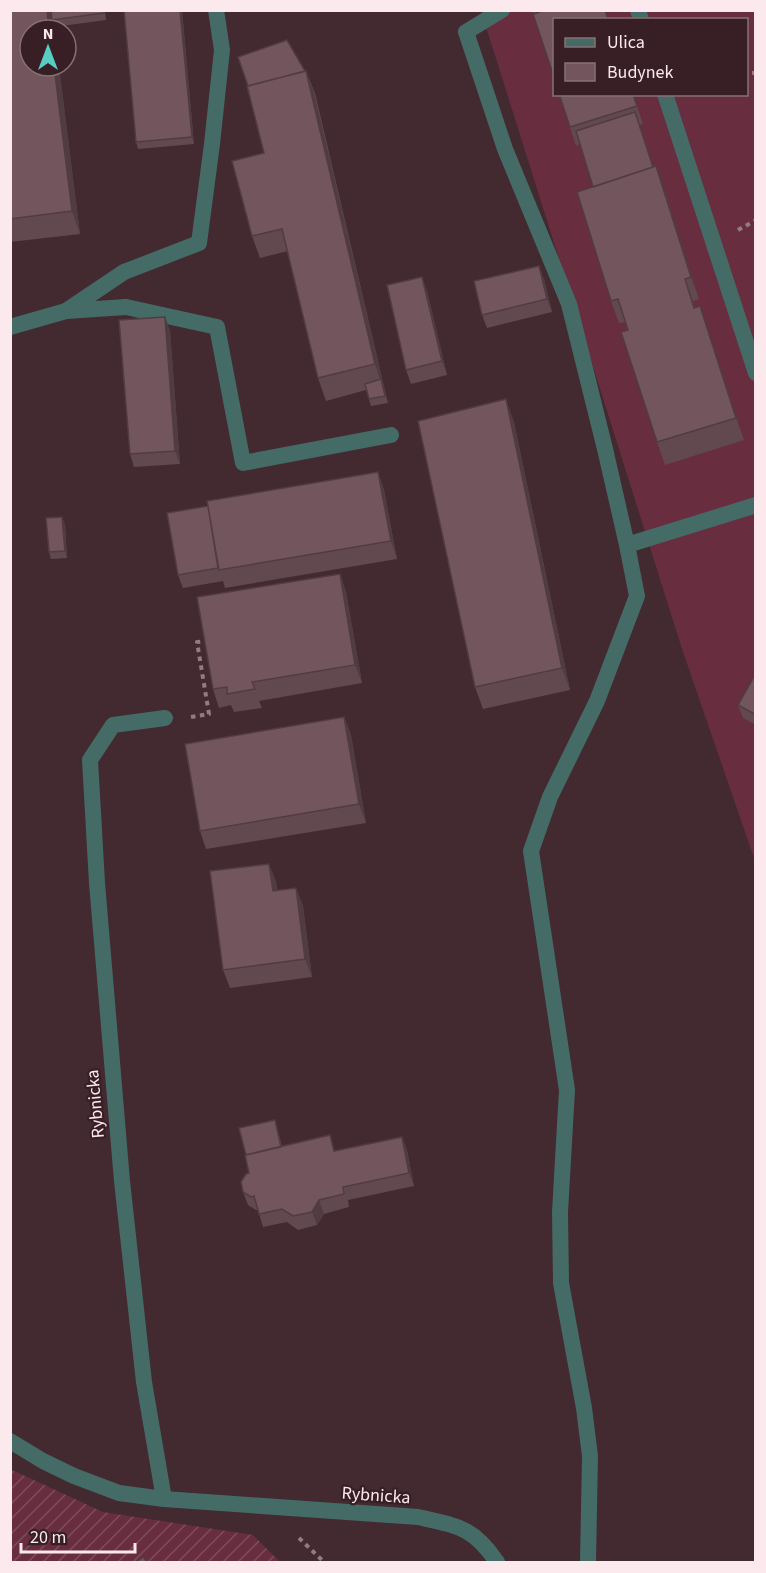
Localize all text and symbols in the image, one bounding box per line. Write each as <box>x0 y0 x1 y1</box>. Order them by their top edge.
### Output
north arrow <box>18 18 78 78</box>
legend <box>553 18 748 96</box>
text: N <box>43 23 53 45</box>
text: Ulica <box>607 30 645 55</box>
text: Budynek <box>607 60 674 85</box>
street label: Rybnicka <box>80 1069 111 1139</box>
street label: Rybnicka <box>341 1481 411 1510</box>
scale bar <box>21 1516 135 1554</box>
text: 20 m <box>30 1525 66 1550</box>

